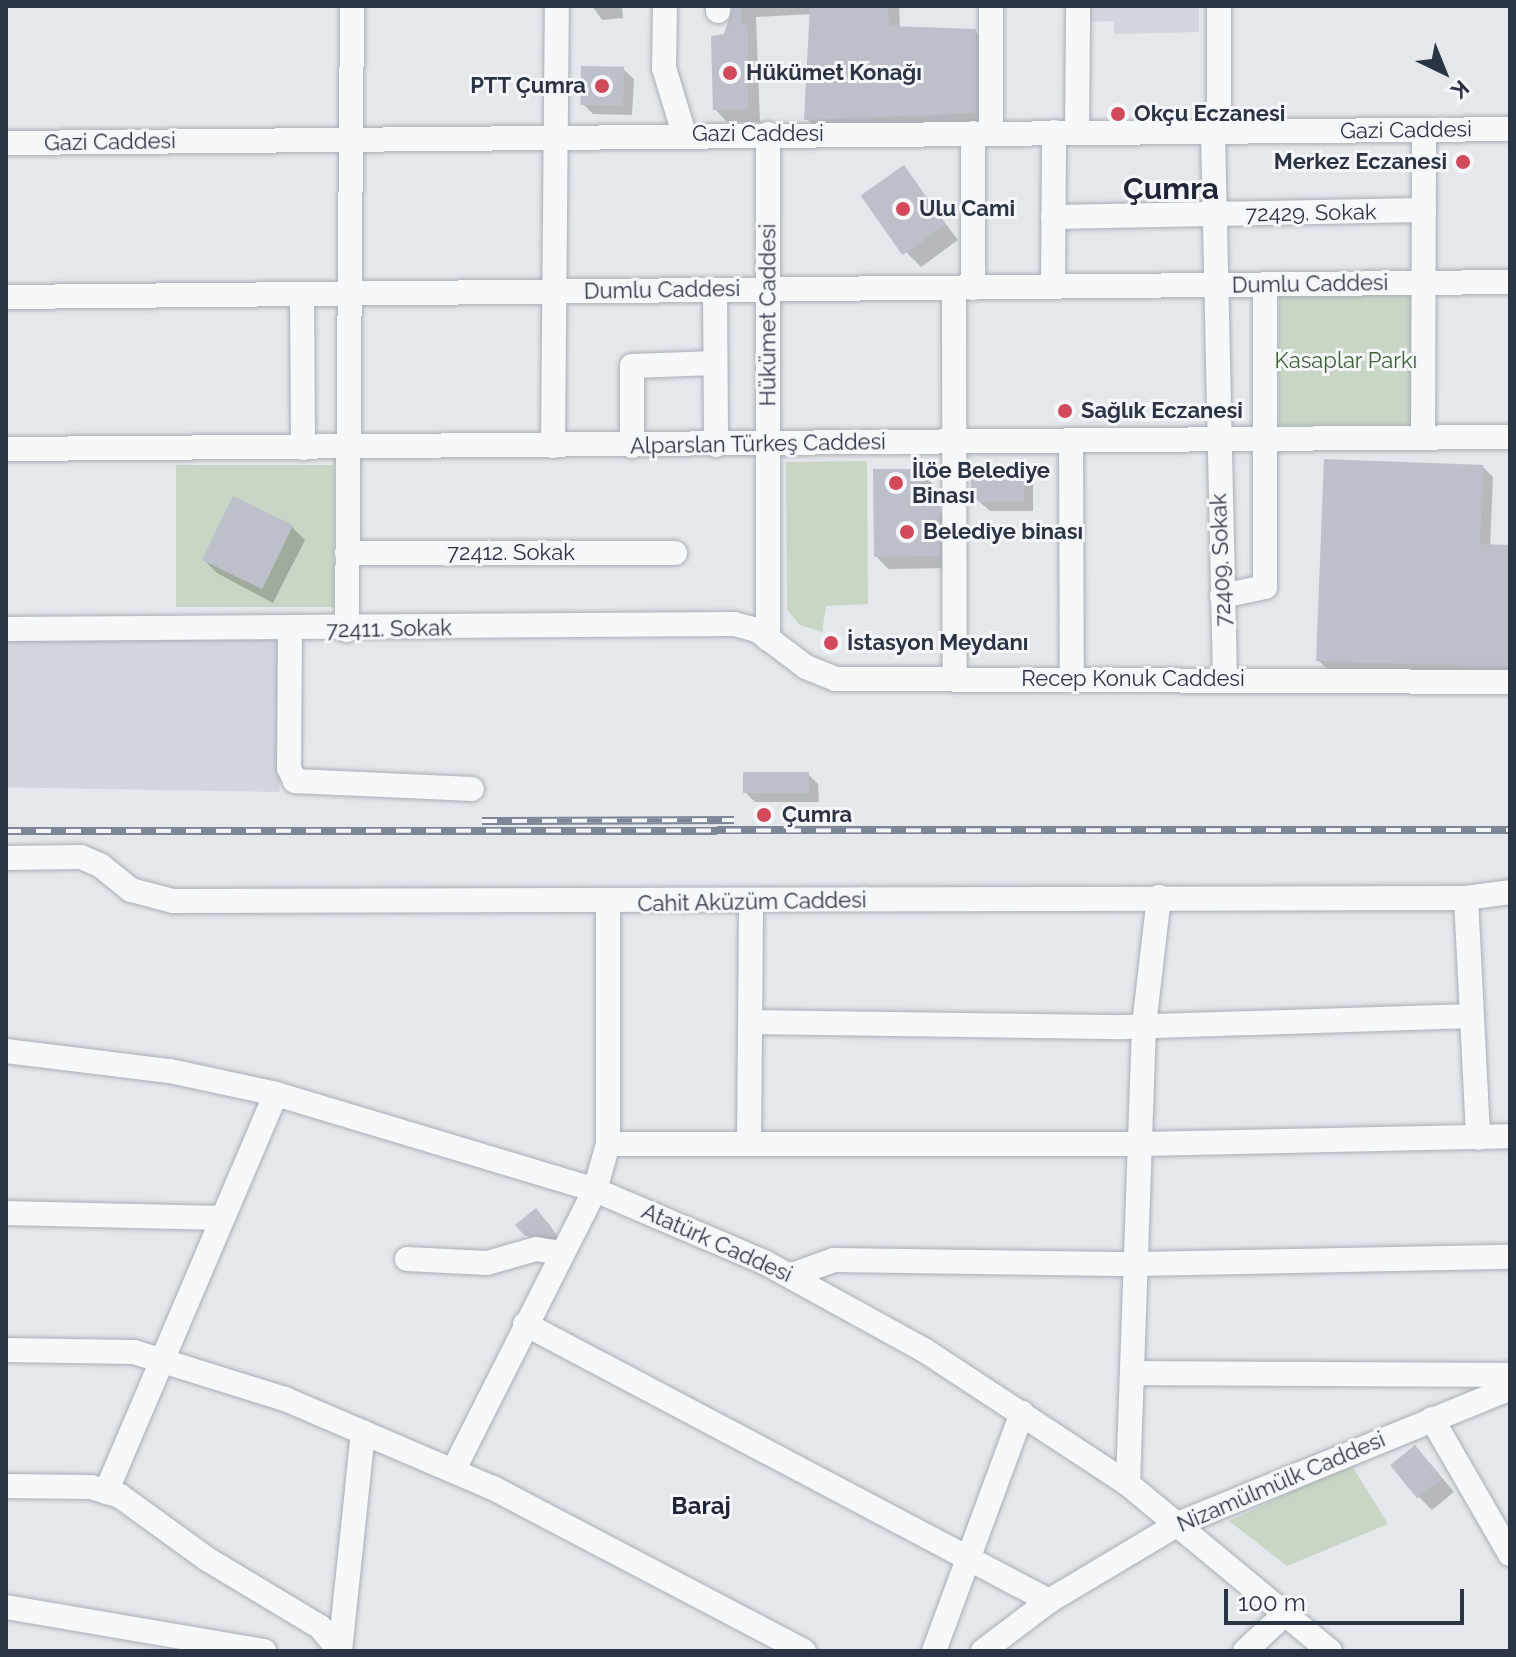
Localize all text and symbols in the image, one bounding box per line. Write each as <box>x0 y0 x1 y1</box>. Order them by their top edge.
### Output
north arrow <box>1404 32 1484 112</box>
place label: Hükümet Konağı <box>746 60 922 86</box>
marker: Hükümet Konağı <box>721 64 739 82</box>
place label: PTT Çumra <box>470 73 586 99</box>
text: K <box>1446 75 1475 104</box>
marker: PTT Çumra <box>593 77 611 95</box>
place label: Okçu Eczanesi <box>1134 101 1285 127</box>
marker: Okçu Eczanesi <box>1109 105 1127 123</box>
street label: Gazi Caddesi <box>1340 116 1472 144</box>
street label: Gazi Caddesi <box>692 121 824 147</box>
street label: Gazi Caddesi <box>44 128 176 156</box>
place label: Merkez Eczanesi <box>1274 149 1447 175</box>
marker: Merkez Eczanesi <box>1454 153 1472 171</box>
district label: Çumra <box>1123 171 1219 207</box>
place label: Ulu Cami <box>919 196 1015 222</box>
street label: 72429. Sokak <box>1245 199 1377 227</box>
marker: Ulu Cami <box>894 200 912 218</box>
street label: Hükümet Caddesi <box>755 224 781 406</box>
street label: Dumlu Caddesi <box>1232 269 1388 299</box>
street label: Dumlu Caddesi <box>584 275 740 305</box>
park label: Kasaplar Parkı <box>1274 348 1418 374</box>
place label: Sağlık Eczanesi <box>1081 398 1243 424</box>
marker: Sağlık Eczanesi <box>1056 402 1074 420</box>
street label: Alparslan Türkeş Caddesi <box>630 429 886 459</box>
place label: İlöe Belediye Binası <box>912 457 1050 508</box>
marker: İlöe Belediye Binası <box>887 474 905 492</box>
street label: 72409. Sokak <box>1205 493 1237 627</box>
place label: Belediye binası <box>923 519 1083 545</box>
marker: Belediye binası <box>898 523 916 541</box>
street label: 72412. Sokak <box>447 540 575 566</box>
street label: 72411. Sokak <box>326 615 452 643</box>
place label: İstasyon Meydanı <box>847 630 1028 656</box>
marker: İstasyon Meydanı <box>822 634 840 652</box>
street label: Recep Konuk Caddesi <box>1021 666 1245 692</box>
place label: Çumra <box>782 802 852 828</box>
marker: Çumra <box>753 804 775 826</box>
street label: Cahit Aküzüm Caddesi <box>637 887 867 917</box>
street label: Atatürk Caddesi <box>638 1198 796 1288</box>
street label: Nizamülmülk Caddesi <box>1173 1426 1389 1538</box>
district label: Baraj <box>671 1492 731 1520</box>
scale bar <box>1228 1573 1468 1623</box>
text: 100 m <box>1238 1588 1306 1617</box>

